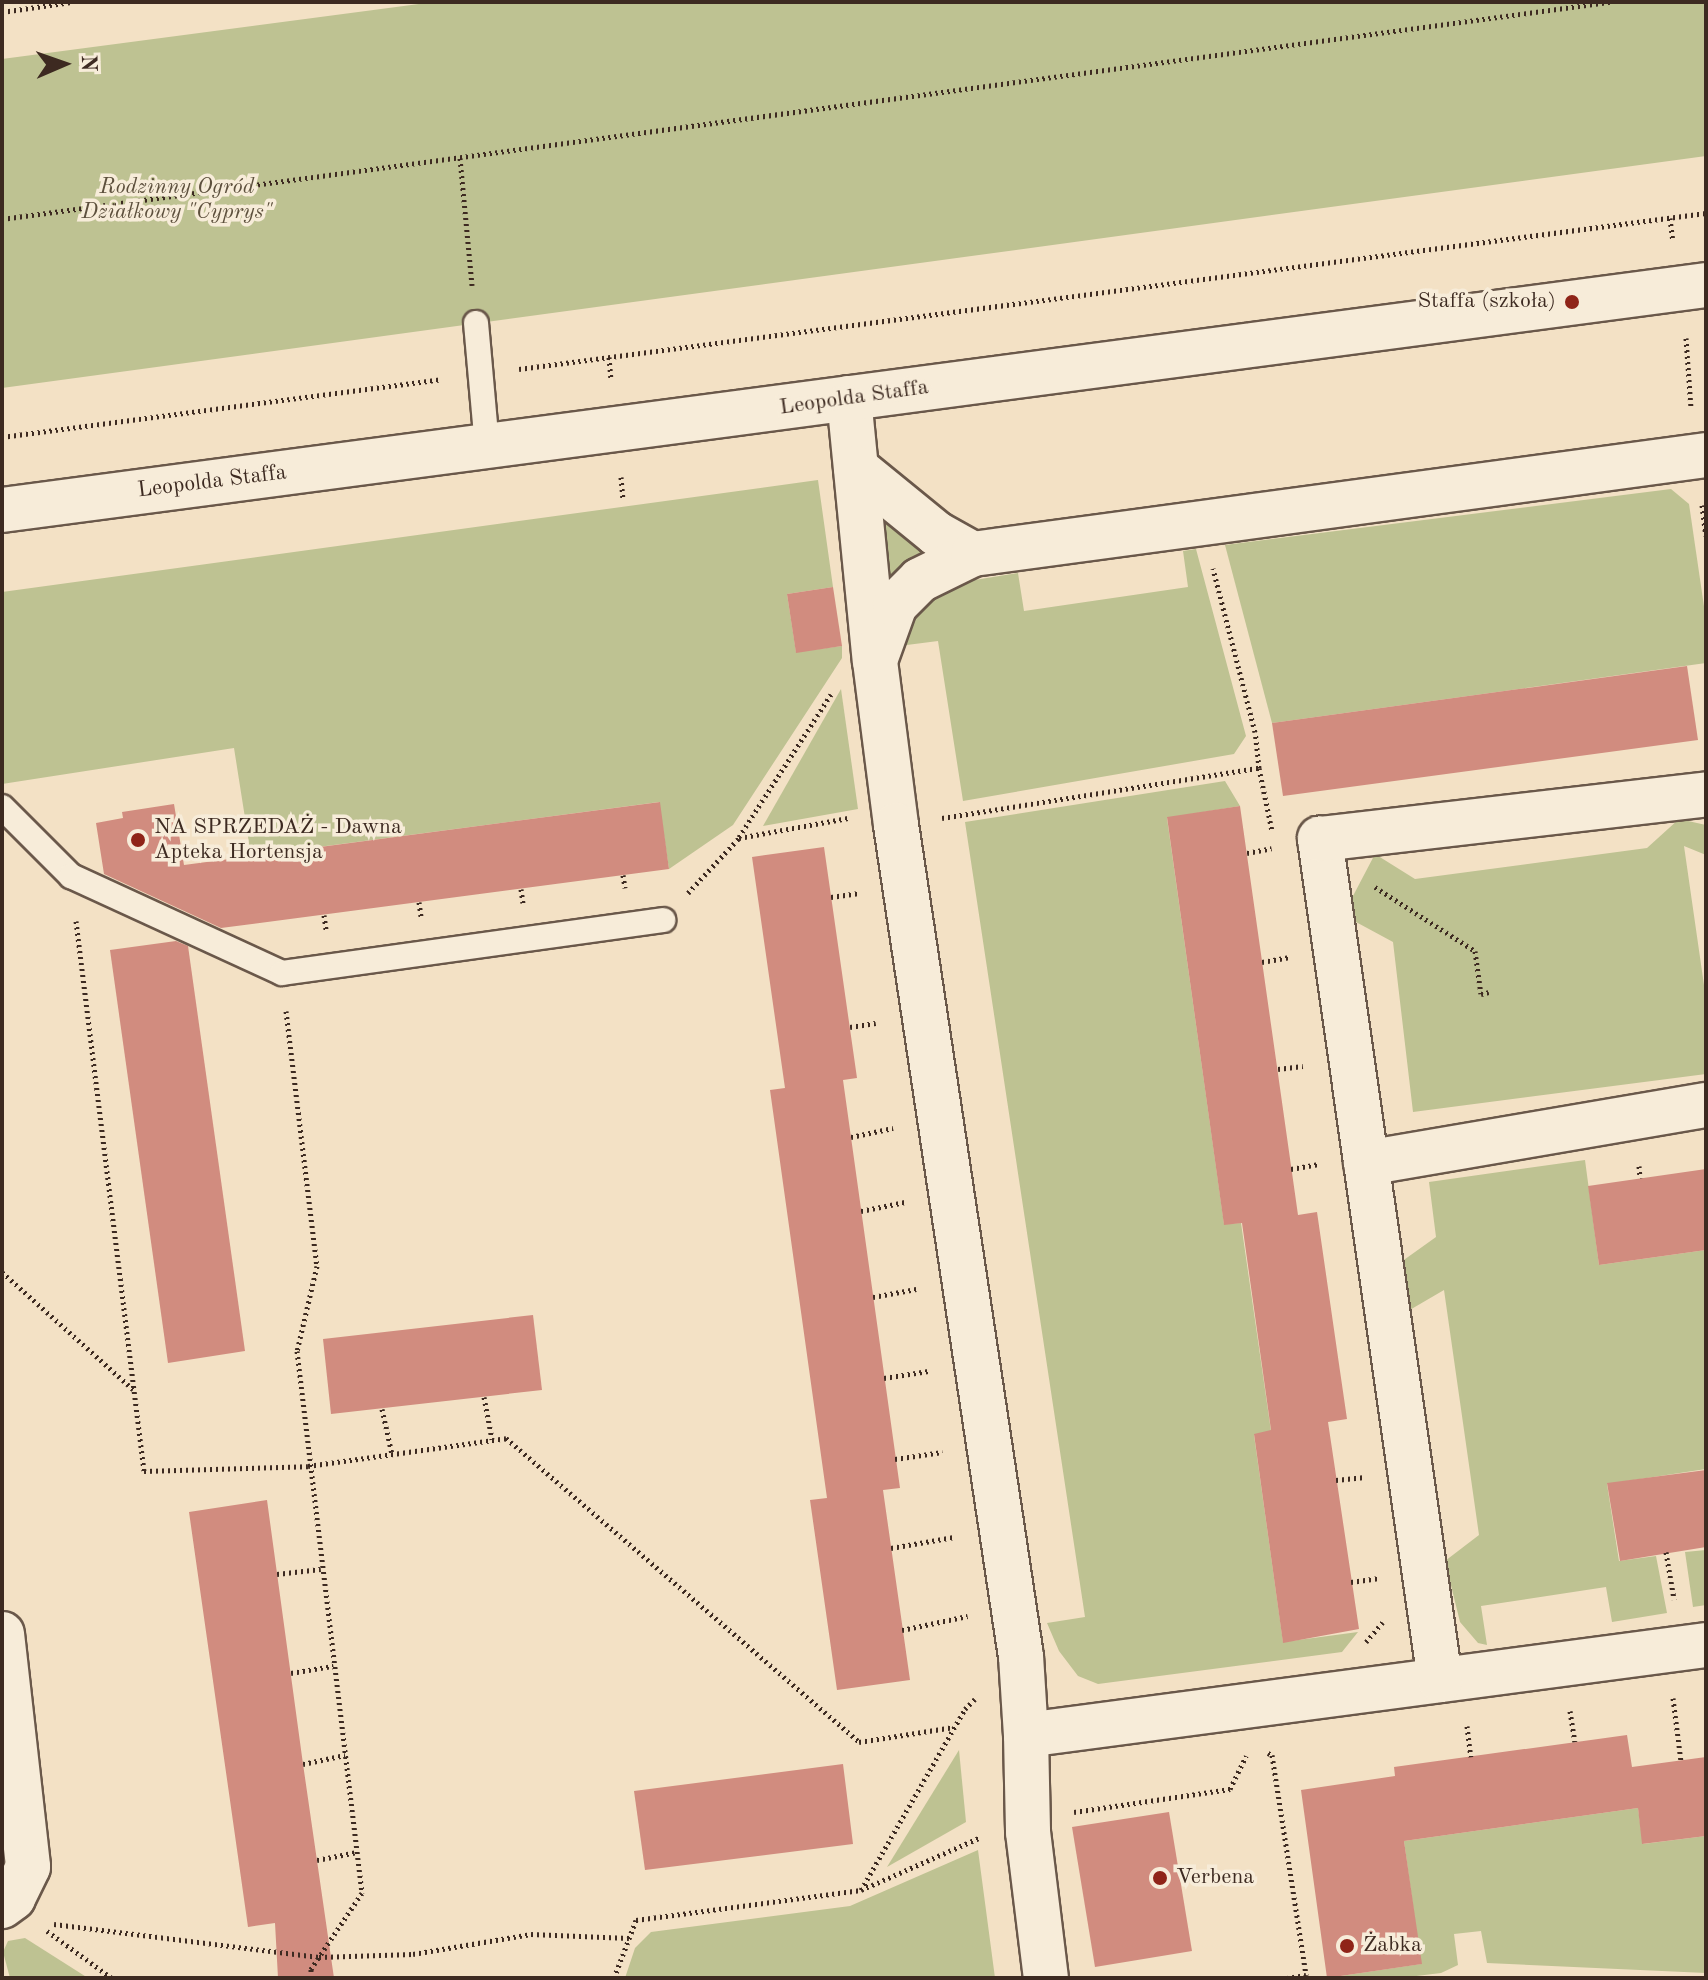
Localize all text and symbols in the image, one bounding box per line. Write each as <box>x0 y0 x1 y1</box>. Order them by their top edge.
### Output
north arrow <box>24 24 104 104</box>
text: N <box>77 54 99 72</box>
park label: Rodzinny Ogród Działkowy "Cyprys" <box>81 174 273 226</box>
place label: Staffa (szkoła) <box>1417 289 1556 315</box>
marker: Staffa (szkoła) <box>1563 293 1581 311</box>
street label: Leopolda Staffa <box>778 374 930 422</box>
street label: Leopolda Staffa <box>136 460 288 504</box>
place label: NA SPRZEDAŻ - Dawna Apteka Hortensja <box>154 814 402 866</box>
marker: NA SPRZEDAŻ - Dawna Apteka Hortensja <box>129 831 147 849</box>
place label: Verbena <box>1176 1865 1254 1891</box>
marker: Verbena <box>1151 1869 1169 1887</box>
place label: Żabka <box>1363 1933 1422 1959</box>
marker: Żabka <box>1338 1937 1356 1955</box>

